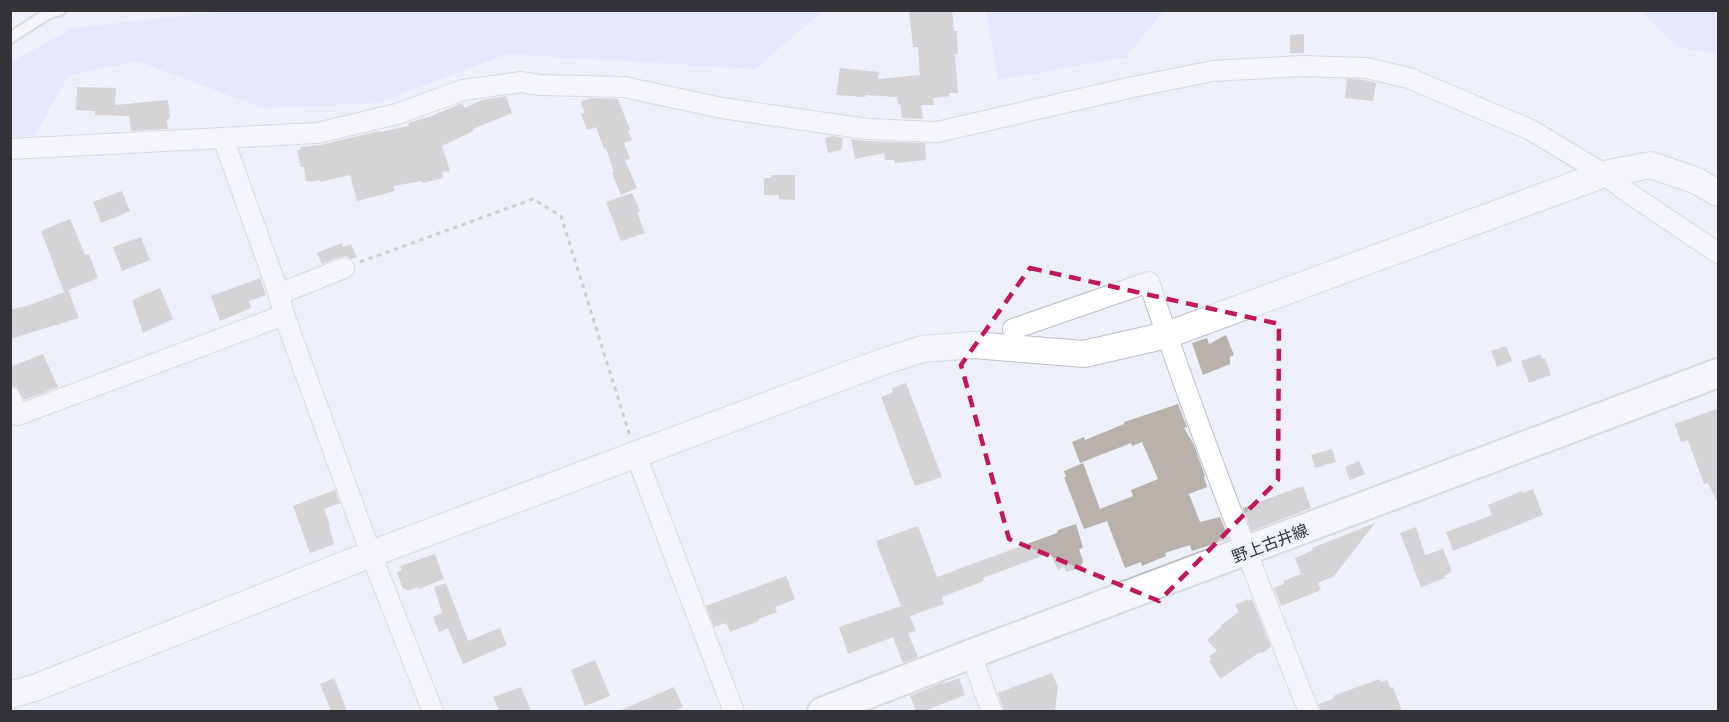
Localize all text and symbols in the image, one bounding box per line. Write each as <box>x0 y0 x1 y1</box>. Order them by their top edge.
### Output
street label: 野上古井線 <box>1229 519 1311 568</box>

